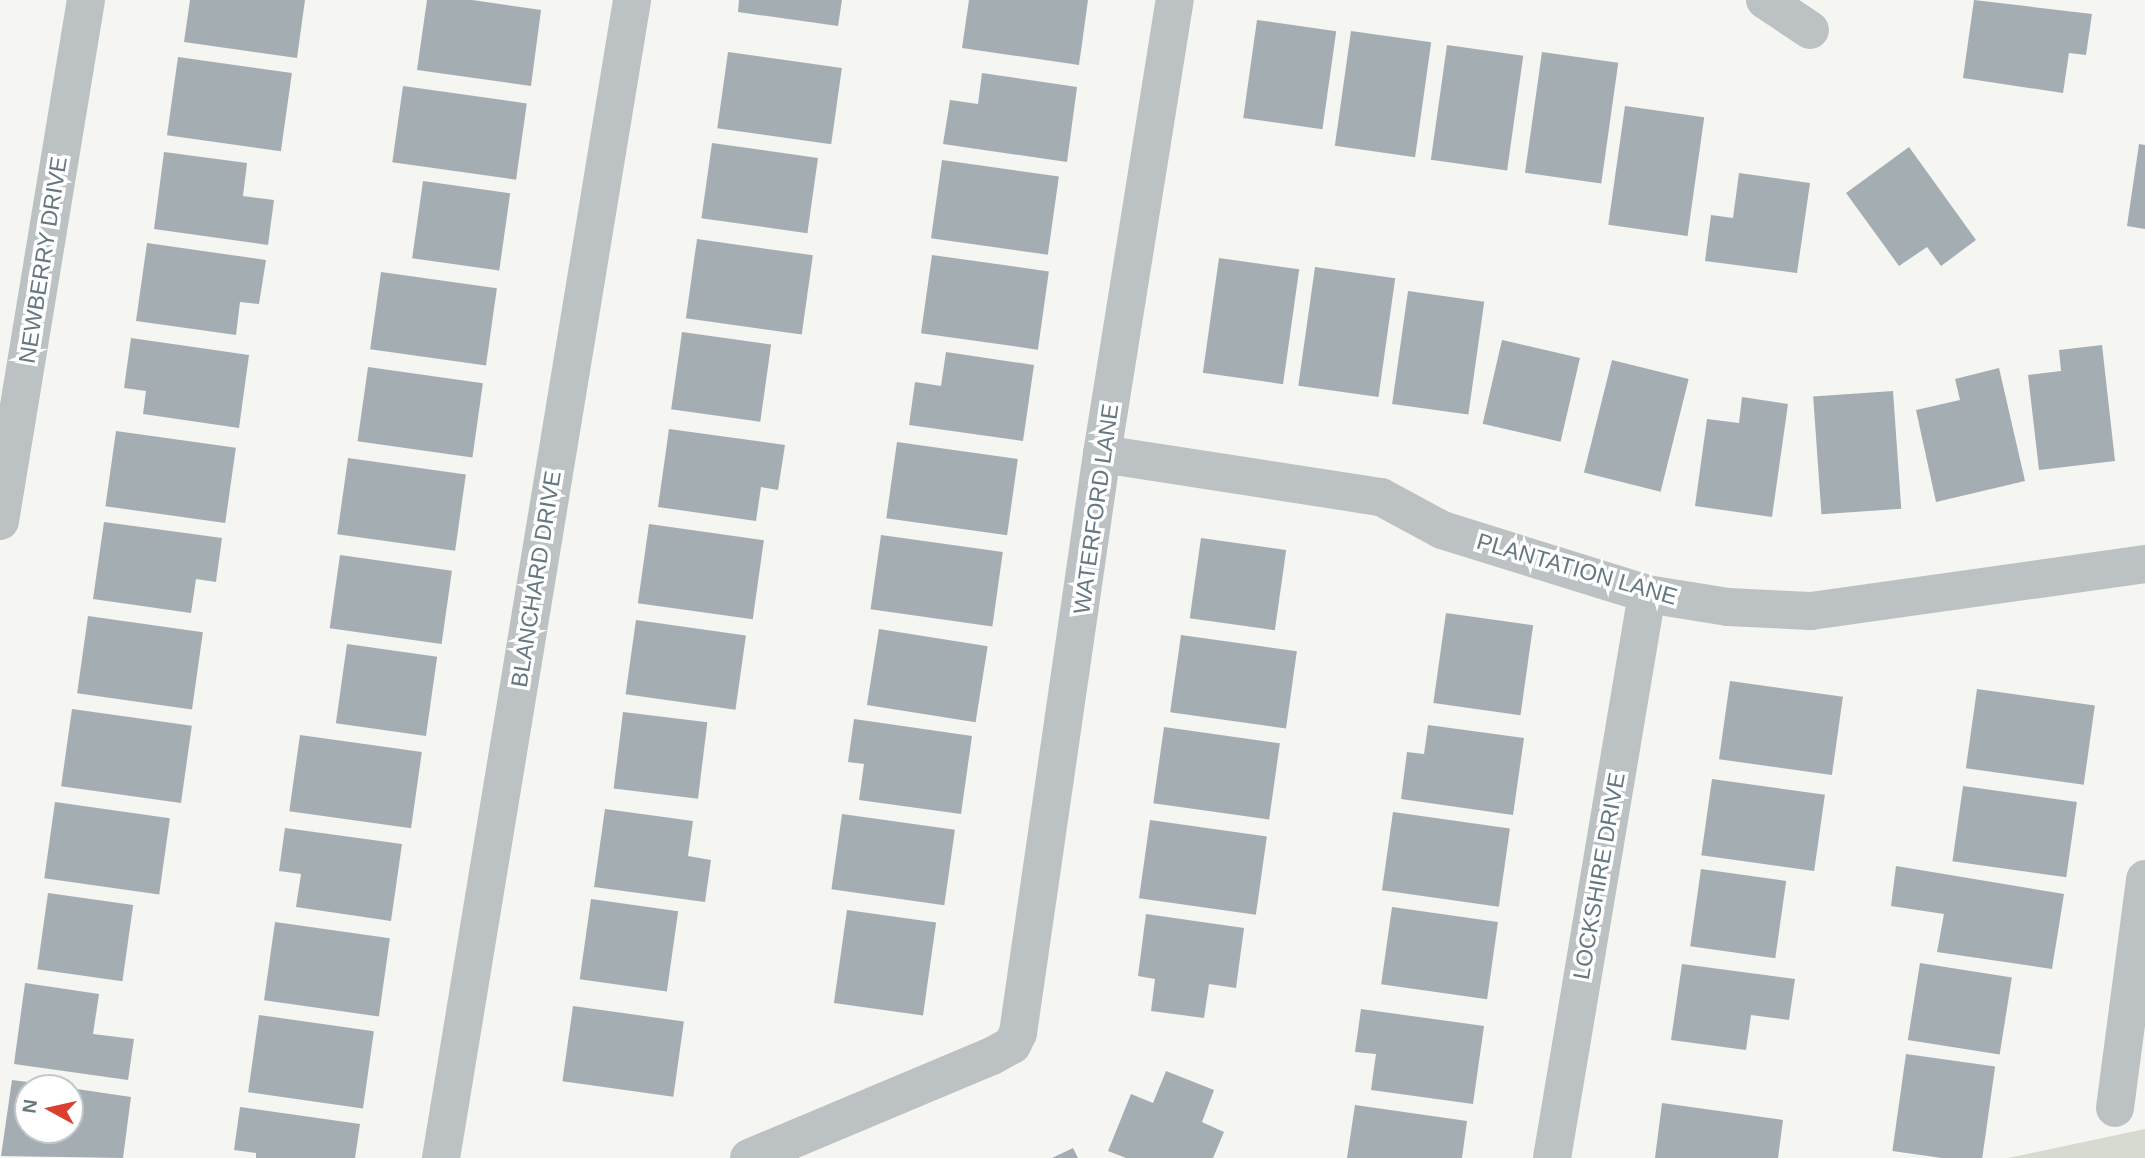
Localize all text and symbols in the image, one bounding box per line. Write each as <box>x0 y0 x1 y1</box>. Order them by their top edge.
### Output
street label: NEWBERRY DRIVE <box>13 155 73 365</box>
street label: WATERFORD LANE <box>1068 402 1124 616</box>
street label: BLANCHARD DRIVE <box>505 469 567 689</box>
street label: PLANTATION LANE <box>1473 527 1681 611</box>
street label: LOCKSHIRE DRIVE <box>1567 770 1631 982</box>
north arrow <box>14 1074 84 1144</box>
text: N <box>18 1098 41 1115</box>

